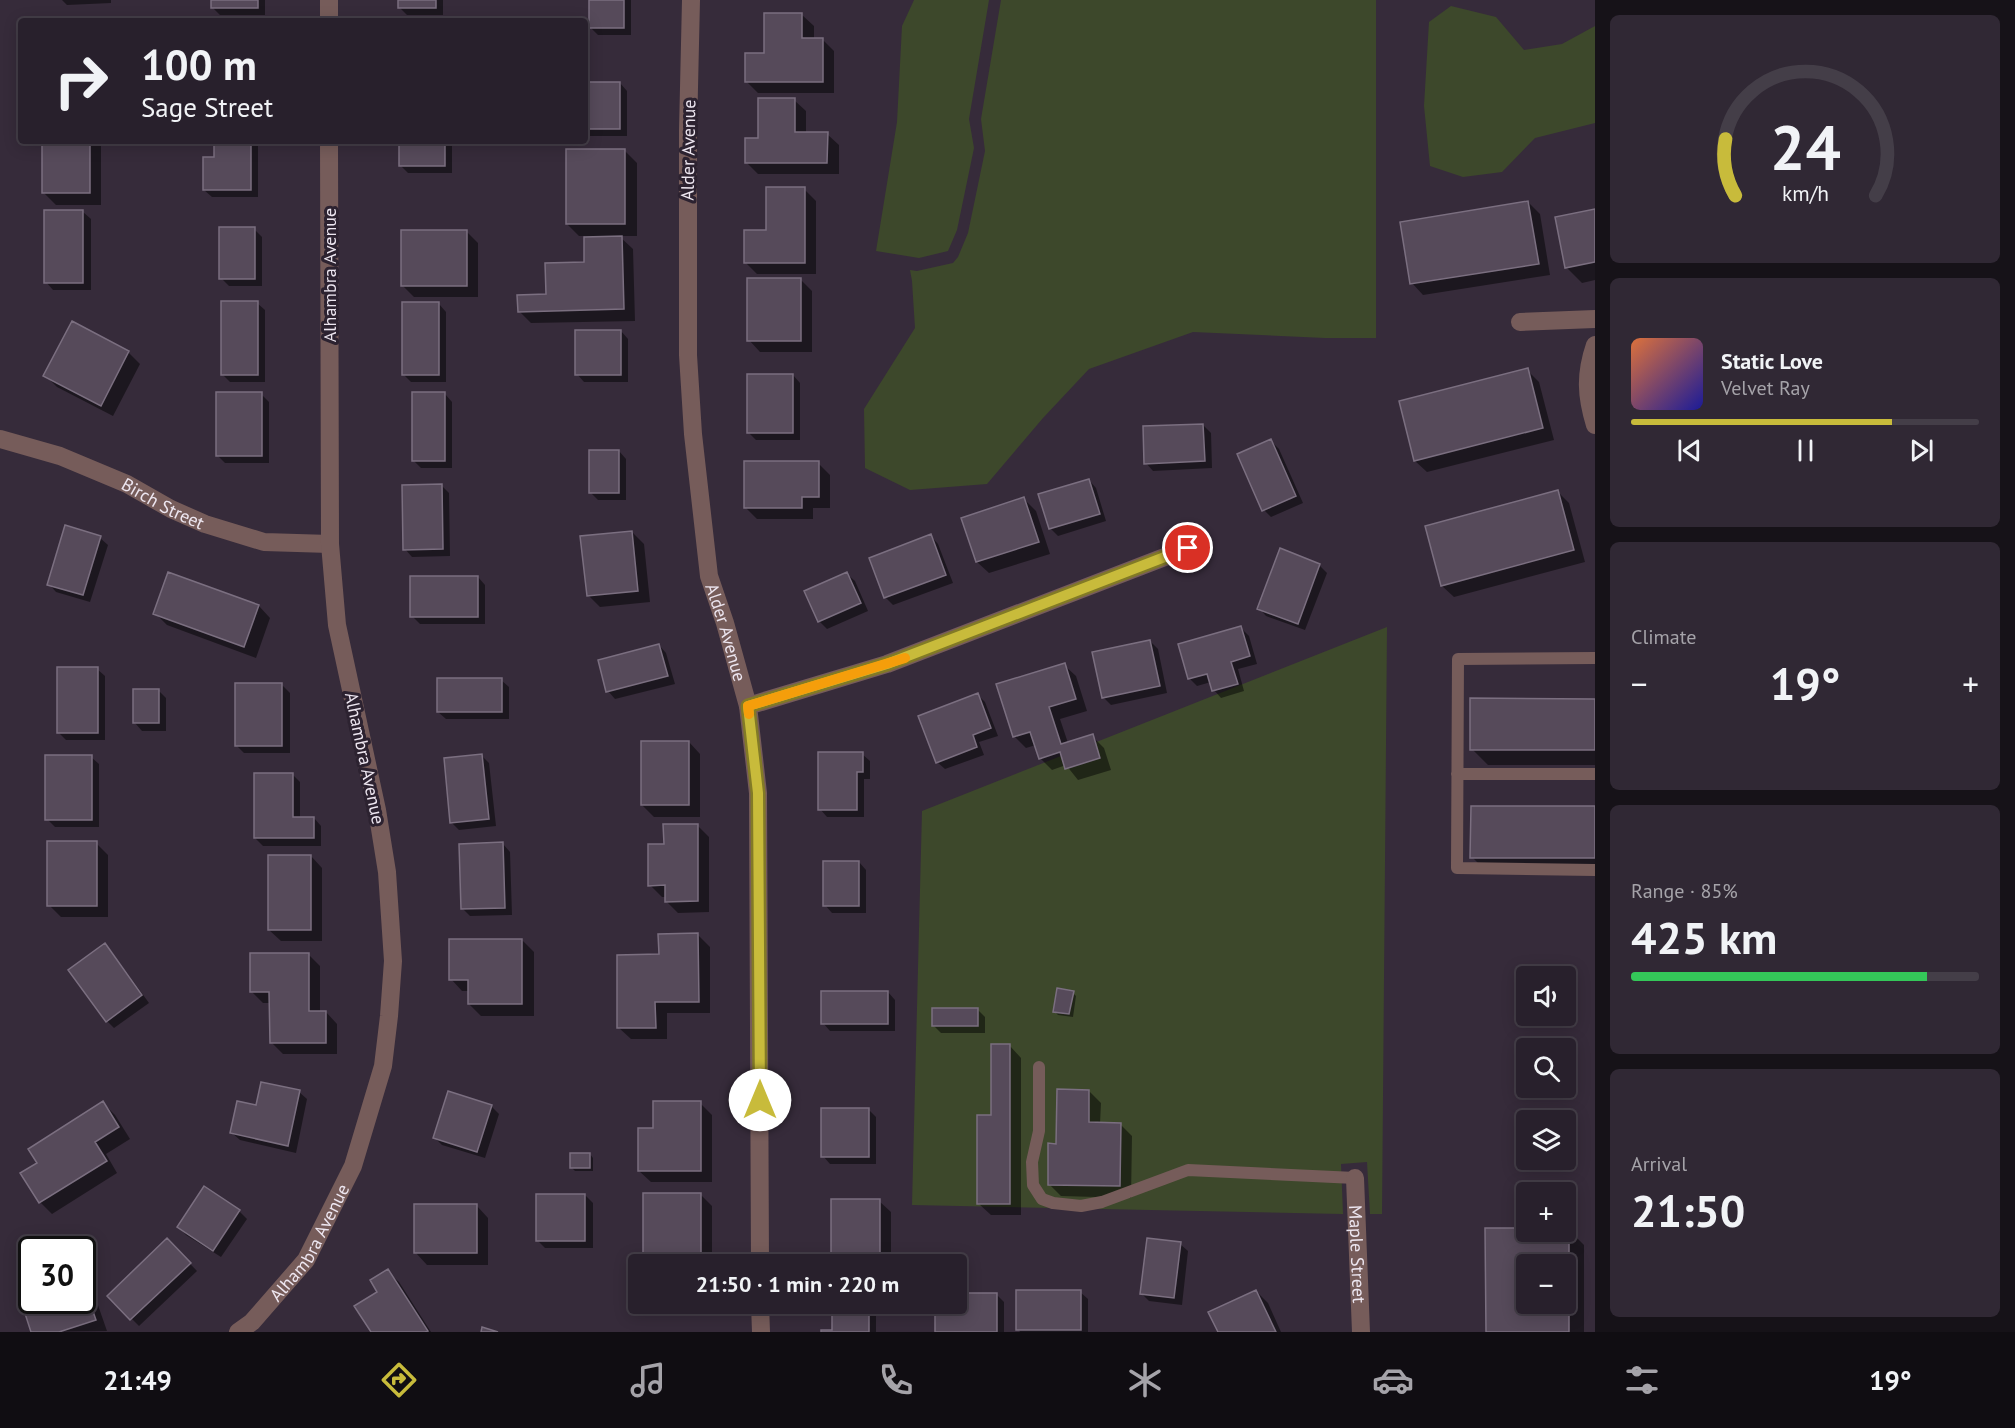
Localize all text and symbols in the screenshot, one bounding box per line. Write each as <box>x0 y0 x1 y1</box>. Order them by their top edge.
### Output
text: 100 m <box>141 37 257 92</box>
icon: right <box>42 42 120 120</box>
text: Sage Street <box>141 90 273 124</box>
street label: Alder Avenue <box>676 99 700 201</box>
text: 24 <box>1770 106 1840 187</box>
text: km/h <box>1781 180 1828 208</box>
street label: Alhambra Avenue <box>318 208 341 342</box>
text: Static Love <box>1721 347 1823 375</box>
text: Velvet Ray <box>1721 375 1810 401</box>
icon: previous <box>1673 434 1706 467</box>
icon: pause <box>1789 434 1822 467</box>
icon: next <box>1905 434 1938 467</box>
street label: Birch Street <box>118 472 208 534</box>
pin <box>1162 522 1213 573</box>
icon: arrive <box>1171 531 1204 564</box>
street label: Alder Avenue <box>701 580 752 684</box>
text: Climate <box>1631 624 1697 650</box>
text: 19° <box>1770 654 1840 712</box>
text: − <box>1631 662 1648 705</box>
text: + <box>1962 662 1979 705</box>
street label: Alhambra Avenue <box>340 690 390 826</box>
text: Range · 85% <box>1631 878 1738 904</box>
text: 425 km <box>1631 908 1777 966</box>
map controls <box>1516 966 1576 1314</box>
button: sound <box>1516 966 1576 1026</box>
button: search <box>1516 1038 1576 1098</box>
position arrow <box>728 1068 792 1132</box>
button: layers <box>1516 1110 1576 1170</box>
text: Arrival <box>1631 1151 1687 1177</box>
street label: Alhambra Avenue <box>264 1180 354 1306</box>
text: 21:50 <box>1631 1181 1745 1239</box>
button: + <box>1516 1182 1576 1242</box>
street label: Maple Street <box>1345 1204 1371 1303</box>
speed limit sign: 30 <box>18 1236 96 1314</box>
button: − <box>1516 1254 1576 1314</box>
text: 21:50 · 1 min · 220 m <box>696 1270 899 1298</box>
icon: directions <box>378 1359 420 1401</box>
icon: music <box>627 1359 669 1401</box>
icon: phone <box>875 1359 917 1401</box>
icon: climate <box>1124 1359 1166 1401</box>
icon: car <box>1372 1359 1414 1401</box>
icon: filters <box>1621 1359 1663 1401</box>
text: 21:49 <box>103 1363 172 1397</box>
text: 19° <box>1869 1363 1912 1397</box>

